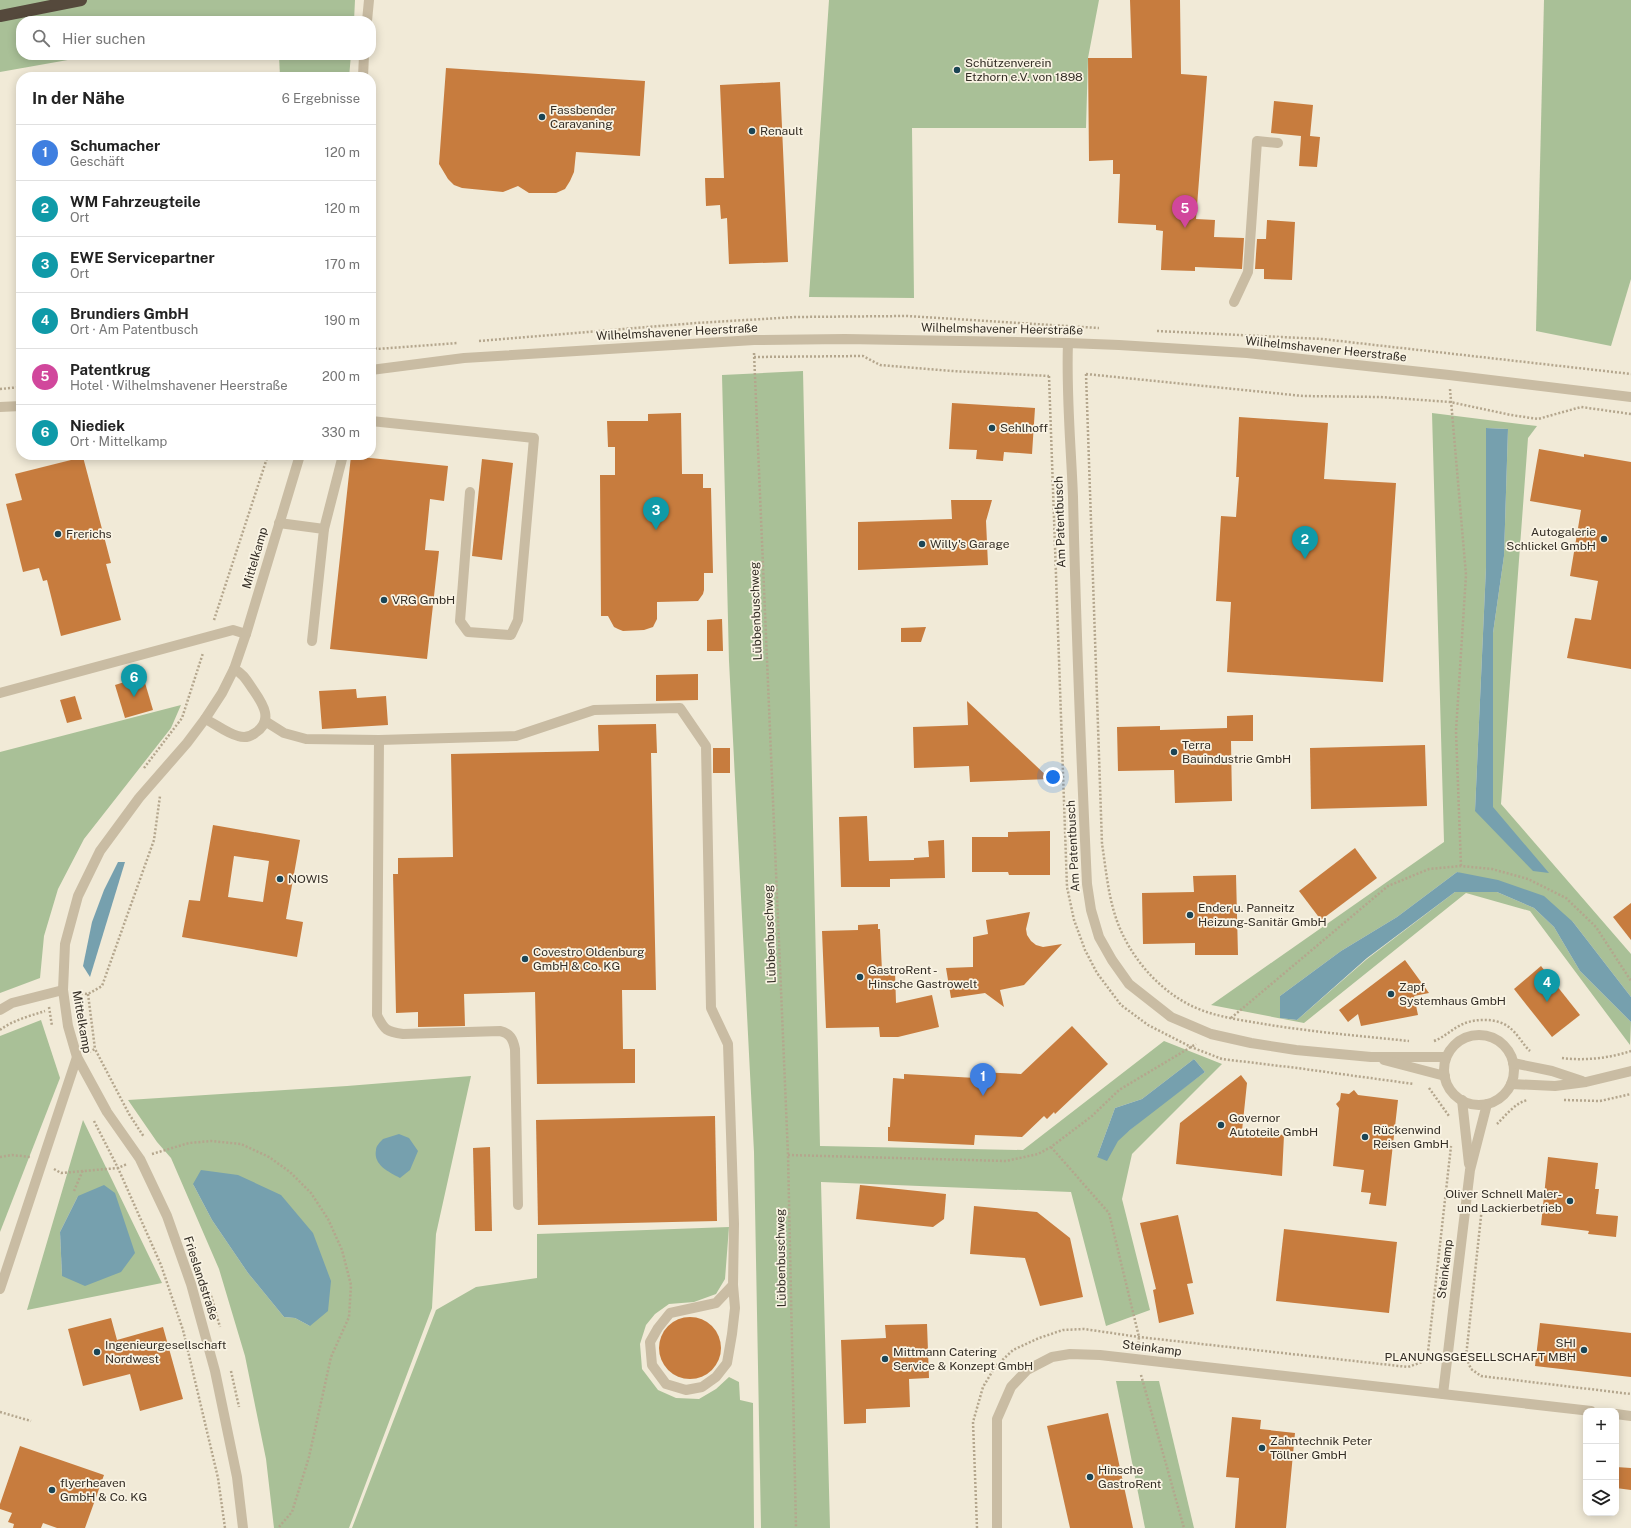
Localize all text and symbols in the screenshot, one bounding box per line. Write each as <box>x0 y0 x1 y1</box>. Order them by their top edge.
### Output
search box <box>16 16 376 60</box>
icon: search <box>30 27 52 49</box>
text: Hier suchen <box>62 30 145 47</box>
place label: Schützenverein Etzhorn e.V. von 1898 <box>965 56 1083 84</box>
marker: Schützenverein Etzhorn e.V. von 1898 <box>952 65 962 75</box>
text: In der Nähe <box>32 88 125 108</box>
text: 6 Ergebnisse <box>282 91 360 106</box>
place label: Fassbender Caravaning <box>550 103 616 131</box>
marker: Fassbender Caravaning <box>537 112 547 122</box>
place label: Renault <box>760 124 803 138</box>
marker: Renault <box>747 126 757 136</box>
text: Schumacher <box>70 137 160 154</box>
text: 1 <box>42 145 48 160</box>
text: 120 m <box>325 145 360 160</box>
text: Geschäft <box>70 154 125 169</box>
text: WM Fahrzeugteile <box>70 193 201 210</box>
pin: 5 <box>1172 195 1198 228</box>
text: 2 <box>41 201 49 216</box>
text: 120 m <box>325 201 360 216</box>
text: Ort <box>70 210 89 225</box>
text: EWE Servicepartner <box>70 249 215 266</box>
text: 3 <box>41 257 49 272</box>
text: 170 m <box>325 257 360 272</box>
text: Ort <box>70 266 89 281</box>
text: Brundiers GmbH <box>70 305 189 322</box>
text: 4 <box>41 313 49 328</box>
text: 190 m <box>324 313 360 328</box>
street label: Wilhelmshavener Heerstraße <box>596 321 758 343</box>
street label: Wilhelmshavener Heerstraße <box>921 321 1083 337</box>
text: Ort · Am Patentbusch <box>70 322 198 337</box>
street label: Wilhelmshavener Heerstraße <box>1245 334 1408 364</box>
text: Patentkrug <box>70 361 151 378</box>
text: 5 <box>41 369 49 384</box>
text: 200 m <box>322 369 360 384</box>
text: Hotel · Wilhelmshavener Heerstraße <box>70 378 288 393</box>
text: Niediek <box>70 417 125 434</box>
place label: Sehlhoff <box>1000 421 1048 435</box>
marker: Sehlhoff <box>987 423 997 433</box>
text: 6 <box>41 425 49 440</box>
text: 330 m <box>321 425 360 440</box>
text: Ort · Mittelkamp <box>70 434 167 449</box>
street label: Am Patentbusch <box>1051 476 1069 568</box>
pin: 3 <box>643 497 669 530</box>
place label: Autogalerie Schlickel GmbH <box>1506 525 1596 553</box>
street label: Mittelkamp <box>240 526 270 590</box>
pin: 2 <box>1292 526 1318 559</box>
place label: Frerichs <box>66 527 112 541</box>
marker: Frerichs <box>53 529 63 539</box>
marker: Autogalerie Schlickel GmbH <box>1599 534 1609 544</box>
place label: Willy's Garage <box>930 537 1010 551</box>
marker: Willy's Garage <box>917 539 927 549</box>
street label: Lübbenbuschweg <box>747 561 765 661</box>
place label: VRG GmbH <box>392 593 455 607</box>
marker: VRG GmbH <box>379 595 389 605</box>
pin: 6 <box>121 664 147 697</box>
place label: Terra Bauindustrie GmbH <box>1182 738 1291 766</box>
marker: Terra Bauindustrie GmbH <box>1169 747 1179 757</box>
your location <box>1043 767 1063 787</box>
street label: Am Patentbusch <box>1064 800 1082 892</box>
place label: NOWIS <box>288 872 329 886</box>
marker: NOWIS <box>275 874 285 884</box>
street label: Lübbenbuschweg <box>761 884 779 984</box>
place label: Ender u. Panneitz Heizung-Sanitär GmbH <box>1198 901 1327 929</box>
marker: Ender u. Panneitz Heizung-Sanitär GmbH <box>1185 910 1195 920</box>
place label: Covestro Oldenburg GmbH & Co. KG <box>533 945 645 973</box>
marker: Covestro Oldenburg GmbH & Co. KG <box>520 954 530 964</box>
place label: GastroRent - Hinsche Gastrowelt <box>868 963 978 991</box>
pin: 4 <box>1534 969 1560 1002</box>
marker: GastroRent - Hinsche Gastrowelt <box>855 972 865 982</box>
place label: Zapf Systemhaus GmbH <box>1399 980 1506 1008</box>
marker: Zapf Systemhaus GmbH <box>1386 989 1396 999</box>
street label: Mittelkamp <box>70 990 94 1054</box>
pin: 1 <box>970 1063 996 1096</box>
place label: Governor Autoteile GmbH <box>1229 1111 1318 1139</box>
marker: Governor Autoteile GmbH <box>1216 1120 1226 1130</box>
place label: Rückenwind Reisen GmbH <box>1373 1123 1449 1151</box>
marker: Rückenwind Reisen GmbH <box>1360 1132 1370 1142</box>
place label: Oliver Schnell Maler- und Lackierbetrieb <box>1445 1187 1562 1215</box>
marker: Oliver Schnell Maler- und Lackierbetrieb <box>1565 1196 1575 1206</box>
street label: Lübbenbuschweg <box>773 1208 789 1308</box>
street label: Frieslandstraße <box>181 1234 221 1322</box>
street label: Steinkamp <box>1434 1238 1456 1300</box>
place label: SHI PLANUNGSGESELLSCHAFT MBH <box>1385 1336 1576 1364</box>
street label: Steinkamp <box>1121 1337 1183 1359</box>
place label: Ingenieurgesellschaft Nordwest <box>105 1338 227 1366</box>
place label: Mittmann Catering Service & Konzept GmbH <box>893 1345 1033 1373</box>
marker: SHI PLANUNGSGESELLSCHAFT MBH <box>1579 1345 1589 1355</box>
marker: Ingenieurgesellschaft Nordwest <box>92 1347 102 1357</box>
marker: Mittmann Catering Service & Konzept GmbH <box>880 1354 890 1364</box>
map controls <box>1583 1408 1619 1516</box>
button: + <box>1583 1408 1619 1444</box>
place label: Zahntechnik Peter Töllner GmbH <box>1270 1434 1373 1462</box>
marker: Zahntechnik Peter Töllner GmbH <box>1257 1443 1267 1453</box>
button: − <box>1583 1444 1619 1480</box>
place label: Hinsche GastroRent <box>1098 1463 1162 1491</box>
marker: Hinsche GastroRent <box>1085 1472 1095 1482</box>
place label: flyerheaven GmbH & Co. KG <box>60 1476 147 1504</box>
button: layers <box>1583 1480 1619 1516</box>
marker: flyerheaven GmbH & Co. KG <box>47 1485 57 1495</box>

